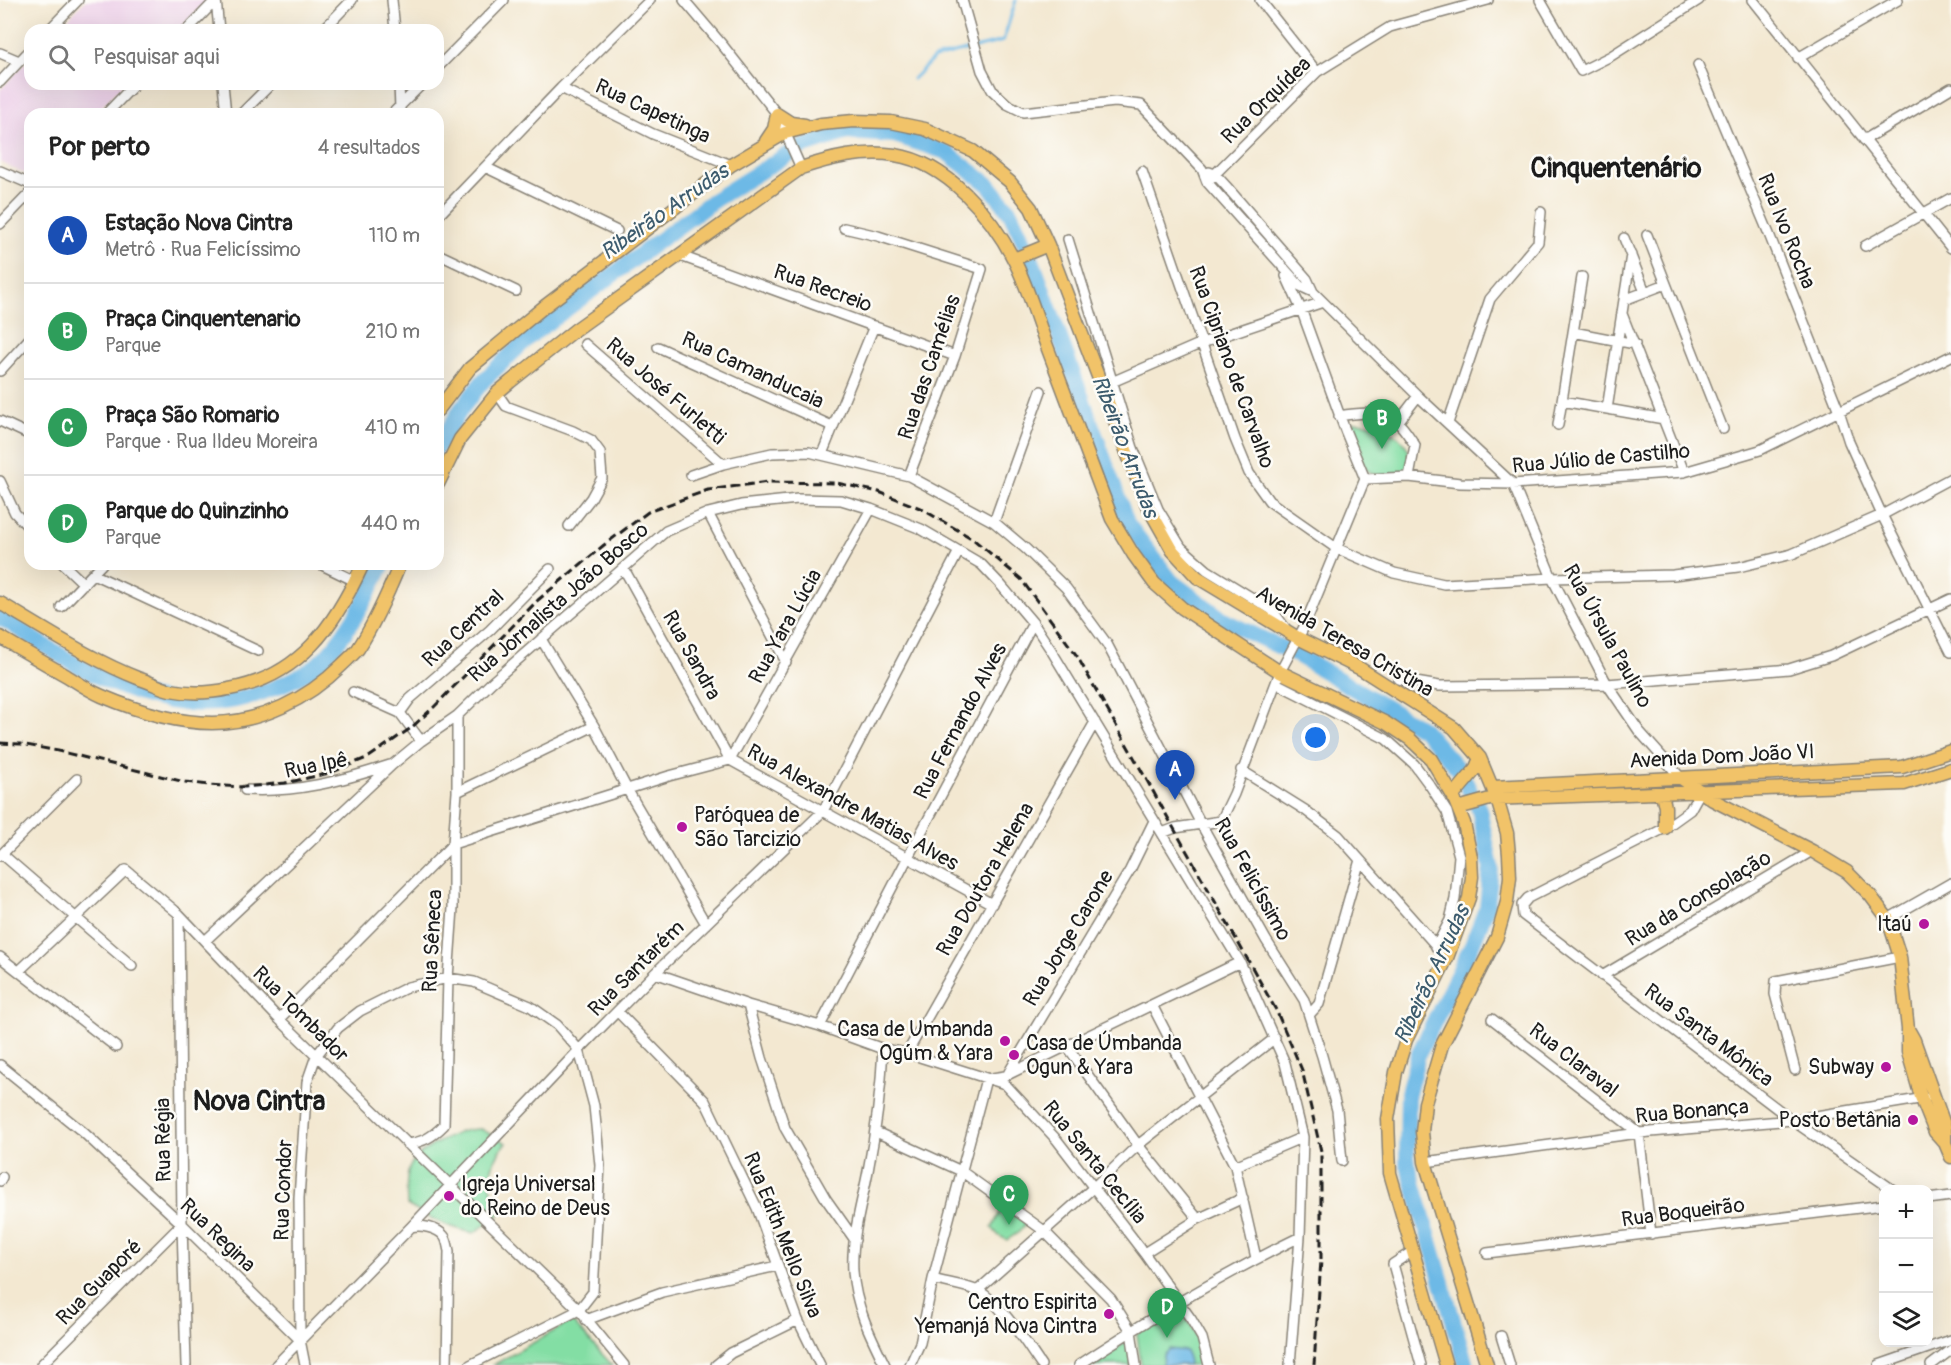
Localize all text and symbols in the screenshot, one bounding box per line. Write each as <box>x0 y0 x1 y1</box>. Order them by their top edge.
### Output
search box <box>24 24 444 90</box>
icon: search <box>45 41 78 74</box>
text: Pesquisar aqui <box>93 43 219 71</box>
street label: Rua Orquídea <box>1216 51 1317 150</box>
street label: Rua Capetinga <box>591 73 715 150</box>
text: Por perto <box>48 131 150 163</box>
text: 4 resultados <box>318 135 420 160</box>
district label: Cinquentenário <box>1531 152 1702 185</box>
water label: Ribeirão Arrudas <box>595 156 736 266</box>
street label: Rua Ivo Rocha <box>1751 170 1822 293</box>
text: Estação Nova Cintra <box>105 209 293 237</box>
text: A <box>61 223 74 248</box>
text: 110 m <box>369 223 420 248</box>
text: Metrô · Rua Felicíssimo <box>105 237 301 262</box>
street label: Rua Recreio <box>770 258 876 319</box>
street label: Rua Cipriano de Carvalho <box>1182 262 1281 472</box>
street label: Rua das Camélias <box>892 291 967 443</box>
text: Praça Cinquentenario <box>105 305 300 333</box>
text: B <box>62 319 73 344</box>
text: 210 m <box>365 319 420 344</box>
street label: Rua Camanducaia <box>677 326 828 415</box>
street label: Rua José Furletti <box>600 332 731 451</box>
text: Parque <box>105 333 161 358</box>
water label: Ribeirão Arrudas <box>1085 371 1166 523</box>
pin: B <box>1362 400 1402 449</box>
text: Praça São Romario <box>105 401 279 429</box>
text: C <box>61 415 74 440</box>
text: 410 m <box>365 415 420 440</box>
text: Parque · Rua Ildeu Moreira <box>105 429 318 454</box>
street label: Rua Júlio de Castilho <box>1511 437 1691 480</box>
text: Parque do Quinzinho <box>105 497 289 525</box>
text: D <box>61 511 74 536</box>
text: 440 m <box>361 511 420 536</box>
street label: Rua Jornalista João Bosco <box>462 516 654 688</box>
text: Parque <box>105 525 161 550</box>
street label: Rua Úrsula Paulino <box>1557 560 1658 713</box>
street label: Rua Yara Lúcia <box>743 564 828 688</box>
street label: Avenida Teresa Cristina <box>1251 579 1439 703</box>
street label: Rua Central <box>417 584 510 673</box>
street label: Rua Sandra <box>656 606 727 705</box>
street label: Rua Fernando Alves <box>908 638 1013 804</box>
your location <box>1301 723 1330 752</box>
street label: Rua Alexandre Matias Alves <box>742 738 964 877</box>
street label: Avenida Dom João VI <box>1629 738 1815 775</box>
street label: Rua Ipê <box>282 746 350 785</box>
pin: A <box>1156 750 1194 800</box>
street label: Rua Doutora Helena <box>930 798 1040 961</box>
place label: Paróquea de São Tarcizio <box>694 802 801 853</box>
street label: Rua Felicíssimo <box>1208 813 1297 946</box>
marker: Paróquea de São Tarcizio <box>675 820 689 834</box>
street label: Rua da Consolação <box>1620 844 1776 953</box>
street label: Rua Jorge Carone <box>1017 865 1120 1011</box>
street label: Rua Sêneca <box>416 889 449 993</box>
water label: Ribeirão Arrudas <box>1388 899 1477 1048</box>
place label: Itaú <box>1877 911 1912 938</box>
street label: Rua Santarém <box>582 914 690 1022</box>
marker: Itaú <box>1917 917 1931 931</box>
street label: Rua Tombador <box>247 960 355 1069</box>
street label: Rua Santa Mônica <box>1638 978 1779 1093</box>
place label: Casa de Umbanda Ogúm & Yara <box>837 1016 993 1067</box>
street label: Rua Claraval <box>1524 1017 1624 1104</box>
place label: Casa de Úmbanda Ogun & Yara <box>1026 1030 1182 1081</box>
marker: Casa de Umbanda Ogúm & Yara <box>998 1034 1012 1048</box>
marker: Casa de Úmbanda Ogun & Yara <box>1007 1048 1021 1062</box>
place label: Subway <box>1808 1054 1874 1081</box>
marker: Subway <box>1879 1060 1893 1074</box>
district label: Nova Cintra <box>193 1085 325 1118</box>
street label: Rua Bonança <box>1634 1093 1750 1130</box>
street label: Rua Santa Cecília <box>1037 1095 1153 1230</box>
street label: Rua Régia <box>149 1098 178 1182</box>
place label: Posto Betânia <box>1779 1107 1901 1134</box>
marker: Posto Betânia <box>1906 1113 1920 1127</box>
street label: Rua Condor <box>268 1138 299 1241</box>
street label: Rua Edith Mello Silva <box>737 1148 828 1322</box>
place label: Igreja Universal do Reino de Deus <box>461 1171 610 1222</box>
pin: C <box>990 1176 1028 1225</box>
map controls <box>1879 1185 1933 1347</box>
button: + <box>1879 1185 1933 1239</box>
marker: Igreja Universal do Reino de Deus <box>442 1189 456 1203</box>
street label: Rua Boqueirão <box>1620 1192 1746 1233</box>
street label: Rua Regina <box>174 1193 261 1278</box>
street label: Rua Guaporé <box>51 1234 148 1331</box>
button: − <box>1879 1239 1933 1293</box>
pin: D <box>1148 1288 1186 1338</box>
place label: Centro Espirita Yemanjá Nova Cintra <box>914 1289 1097 1340</box>
button: layers <box>1879 1293 1933 1347</box>
marker: Centro Espirita Yemanjá Nova Cintra <box>1102 1307 1116 1321</box>

